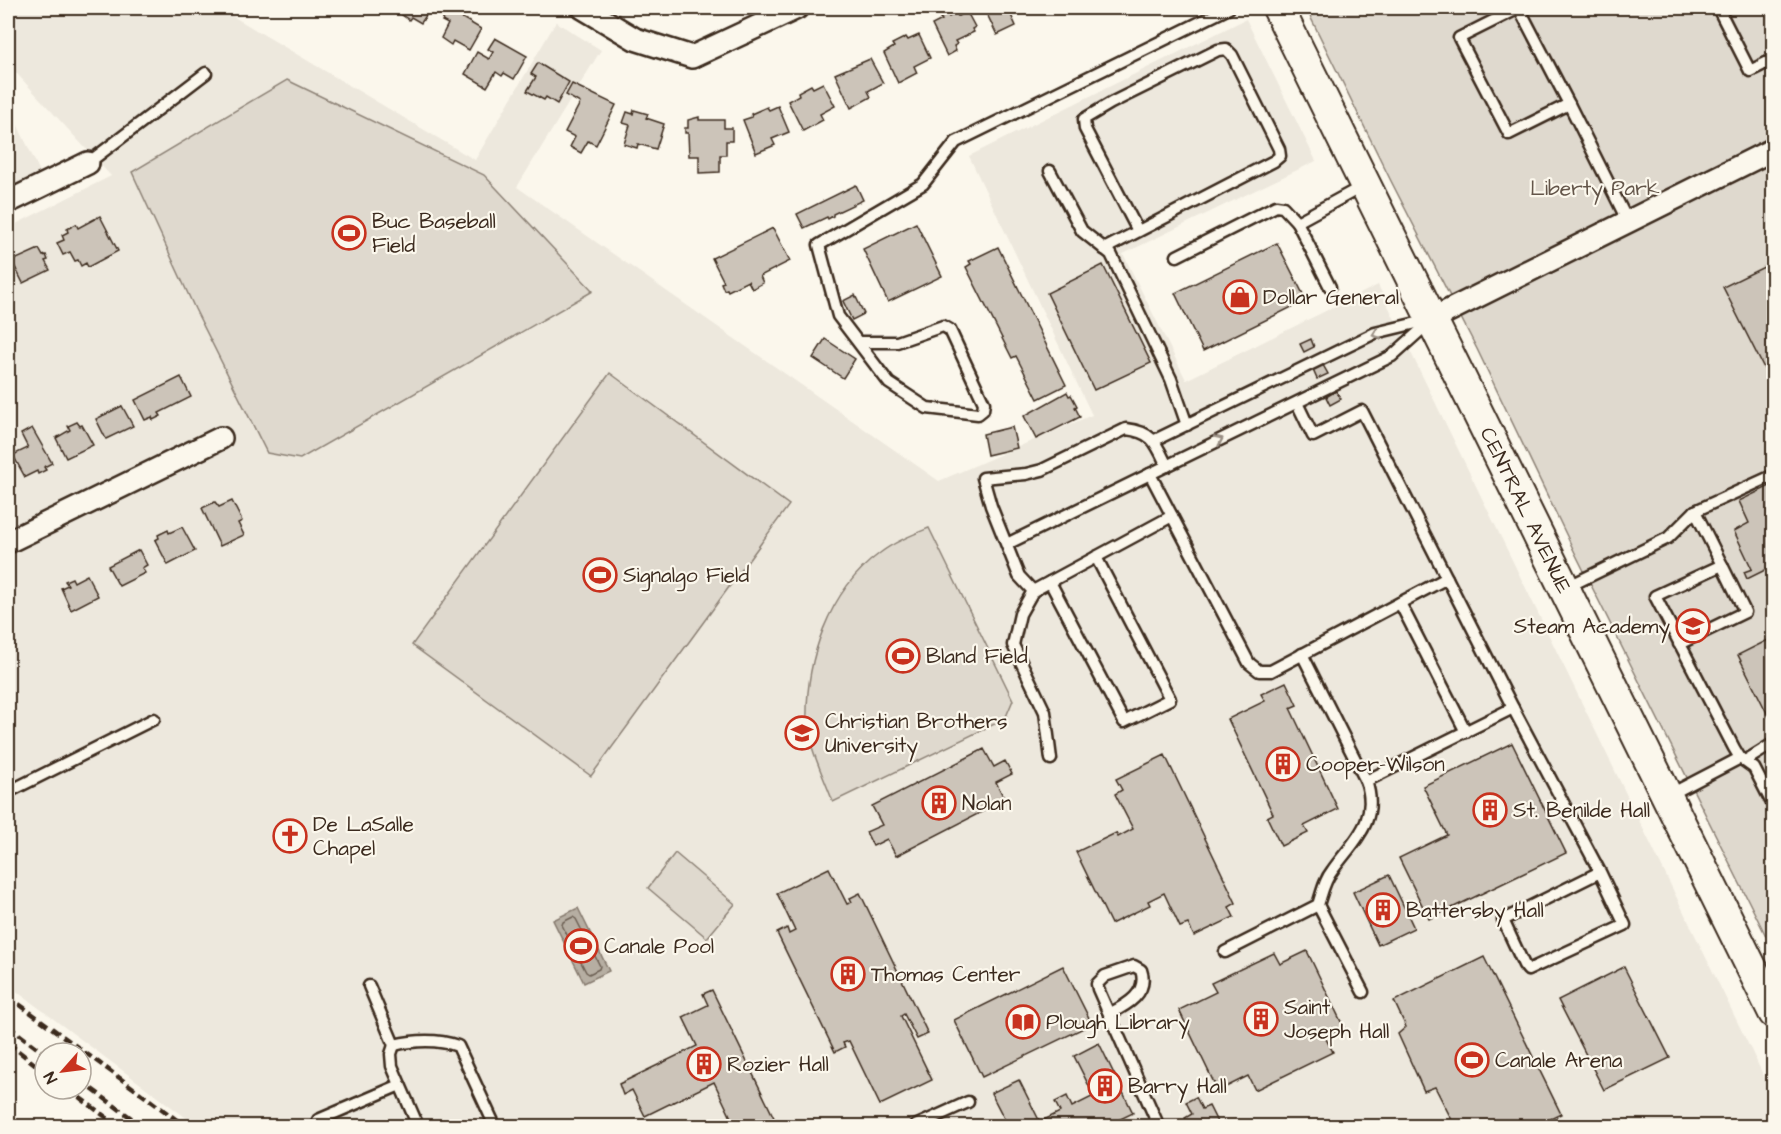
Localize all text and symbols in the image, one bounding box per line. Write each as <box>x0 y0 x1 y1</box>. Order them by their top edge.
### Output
park label: Liberty Park <box>1530 174 1660 205</box>
place label: Buc Baseball Field <box>372 207 496 260</box>
sports icon: Buc Baseball Field <box>331 215 367 251</box>
shop icon: Dollar General <box>1222 279 1258 315</box>
place label: Dollar General <box>1263 283 1399 312</box>
one-way arrow <box>1371 327 1381 340</box>
street label: CENTRAL AVENUE <box>1473 422 1579 599</box>
one-way arrow <box>1213 436 1224 448</box>
sports icon: Signalgo Field <box>582 557 618 593</box>
place label: Signalgo Field <box>623 561 749 592</box>
school or university icon: Steam Academy <box>1675 608 1711 644</box>
place label: Steam Academy <box>1514 612 1670 643</box>
sports icon: Bland Field <box>885 638 921 674</box>
place label: Bland Field <box>926 642 1028 671</box>
place label: Christian Brothers University <box>825 707 1008 762</box>
school or university icon: Christian Brothers University <box>784 715 820 751</box>
building icon: Cooper-Wilson <box>1265 746 1301 782</box>
place label: Cooper-Wilson <box>1306 750 1445 780</box>
building icon: Nolan <box>921 785 957 821</box>
place label: Nolan <box>962 789 1011 818</box>
building icon: St. Benilde Hall <box>1472 792 1508 828</box>
place label: St. Benilde Hall <box>1513 796 1650 825</box>
place label: De LaSalle Chapel <box>313 810 414 864</box>
church icon: De LaSalle Chapel <box>272 818 308 854</box>
building icon: Battersby Hall <box>1365 892 1401 928</box>
place label: Battersby Hall <box>1406 896 1544 927</box>
sports icon: Canale Pool <box>563 928 599 964</box>
place label: Canale Pool <box>604 932 714 961</box>
building icon: Thomas Center <box>830 956 866 992</box>
place label: Thomas Center <box>871 960 1021 989</box>
place label: Saint Joseph Hall <box>1284 993 1389 1047</box>
building icon: Saint Joseph Hall <box>1243 1001 1279 1037</box>
library icon: Plough Library <box>1005 1004 1041 1040</box>
place label: Plough Library <box>1046 1008 1190 1039</box>
north arrow <box>33 1041 93 1101</box>
sports icon: Canale Arena <box>1454 1042 1490 1078</box>
building icon: Rozier Hall <box>686 1046 722 1082</box>
place label: Canale Arena <box>1495 1046 1623 1075</box>
place label: Rozier Hall <box>727 1050 829 1079</box>
text: N <box>39 1068 63 1087</box>
building icon: Barry Hall <box>1087 1068 1123 1104</box>
place label: Barry Hall <box>1128 1072 1227 1103</box>

